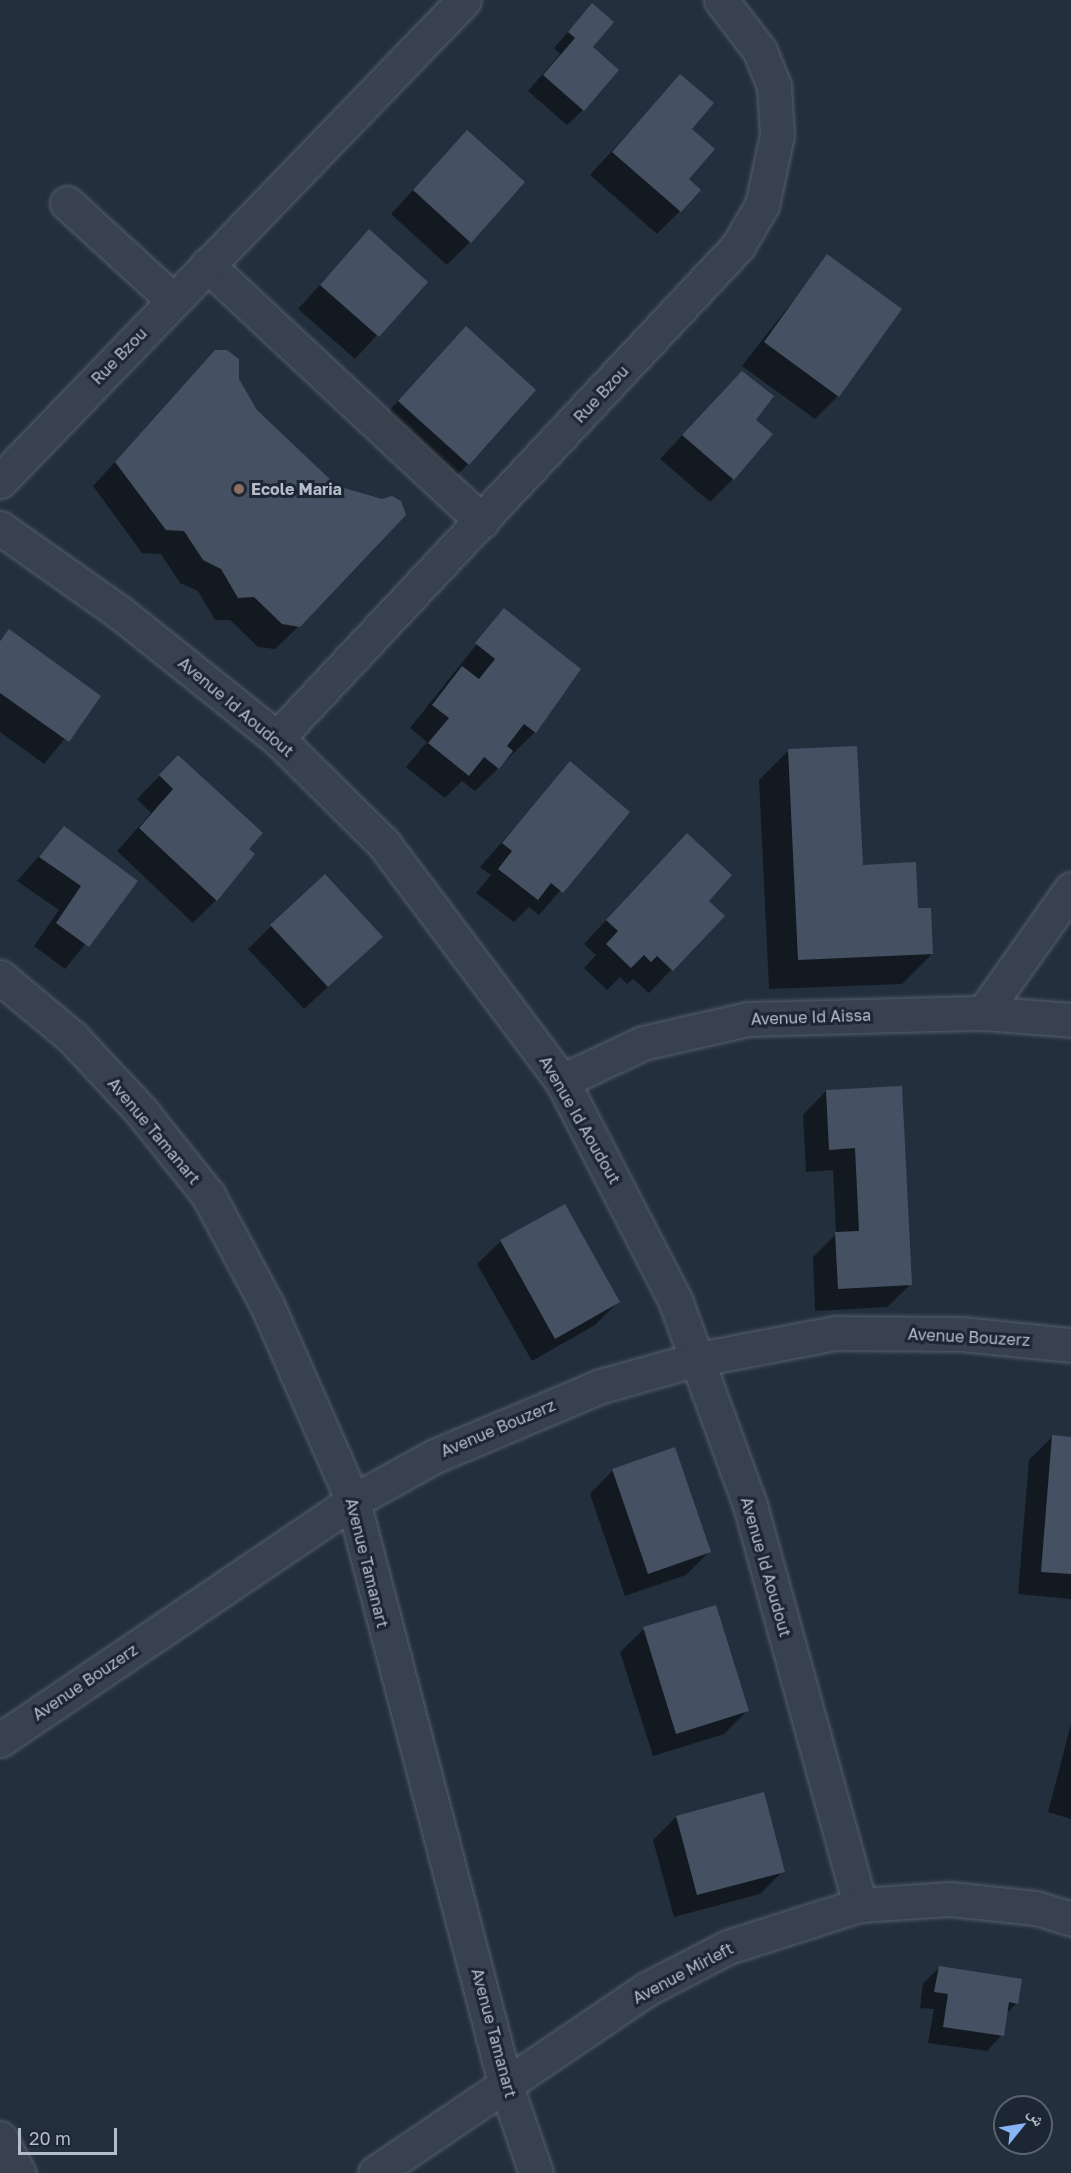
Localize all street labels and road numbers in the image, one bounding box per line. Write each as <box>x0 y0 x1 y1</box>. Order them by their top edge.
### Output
street label: Rue Bzou <box>87 324 151 388</box>
street label: Rue Bzou <box>570 361 632 427</box>
street label: Avenue Id Aoudout <box>174 653 298 761</box>
street label: Avenue Id Aissa <box>751 1005 871 1029</box>
street label: Avenue Id Aoudout <box>536 1053 624 1187</box>
street label: Avenue Tamanart <box>104 1074 204 1188</box>
street label: Avenue Bouzerz <box>907 1324 1031 1350</box>
street label: Avenue Bouzerz <box>438 1395 558 1461</box>
street label: Avenue Id Aoudout <box>737 1495 795 1639</box>
street label: Avenue Tamanart <box>342 1496 392 1630</box>
street label: Avenue Bouzerz <box>29 1640 141 1724</box>
street label: Avenue Mirleft <box>629 1938 737 2008</box>
street label: Avenue Tamanart <box>468 1966 520 2100</box>

